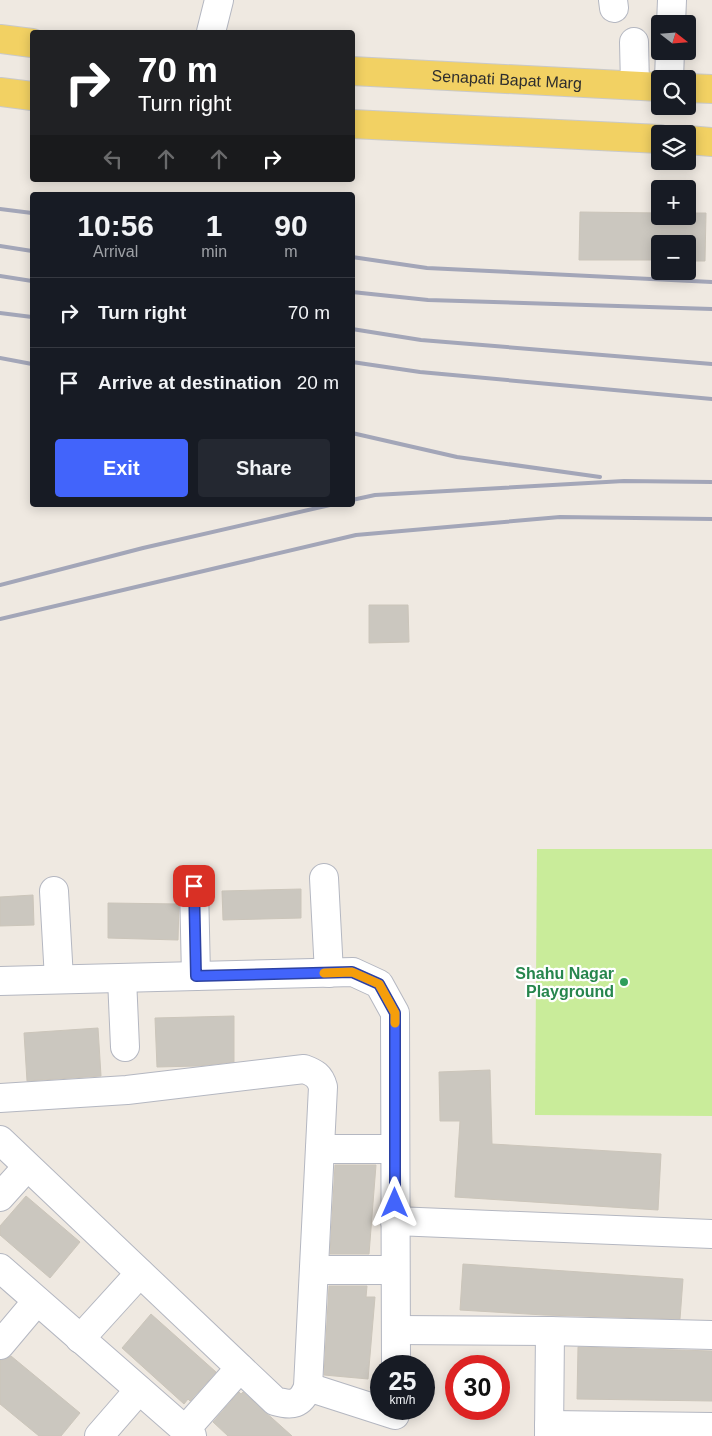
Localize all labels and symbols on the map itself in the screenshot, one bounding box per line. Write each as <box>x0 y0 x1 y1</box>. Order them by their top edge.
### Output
north arrow <box>651 15 696 60</box>
street label: Senapati Bapat Marg <box>431 67 582 92</box>
pin <box>173 865 215 907</box>
place label: Shahu Nagar Playground <box>515 965 614 1000</box>
marker: Shahu Nagar Playground <box>618 976 630 988</box>
position arrow <box>368 1176 420 1228</box>
speed limit sign: 30 <box>445 1355 510 1420</box>

